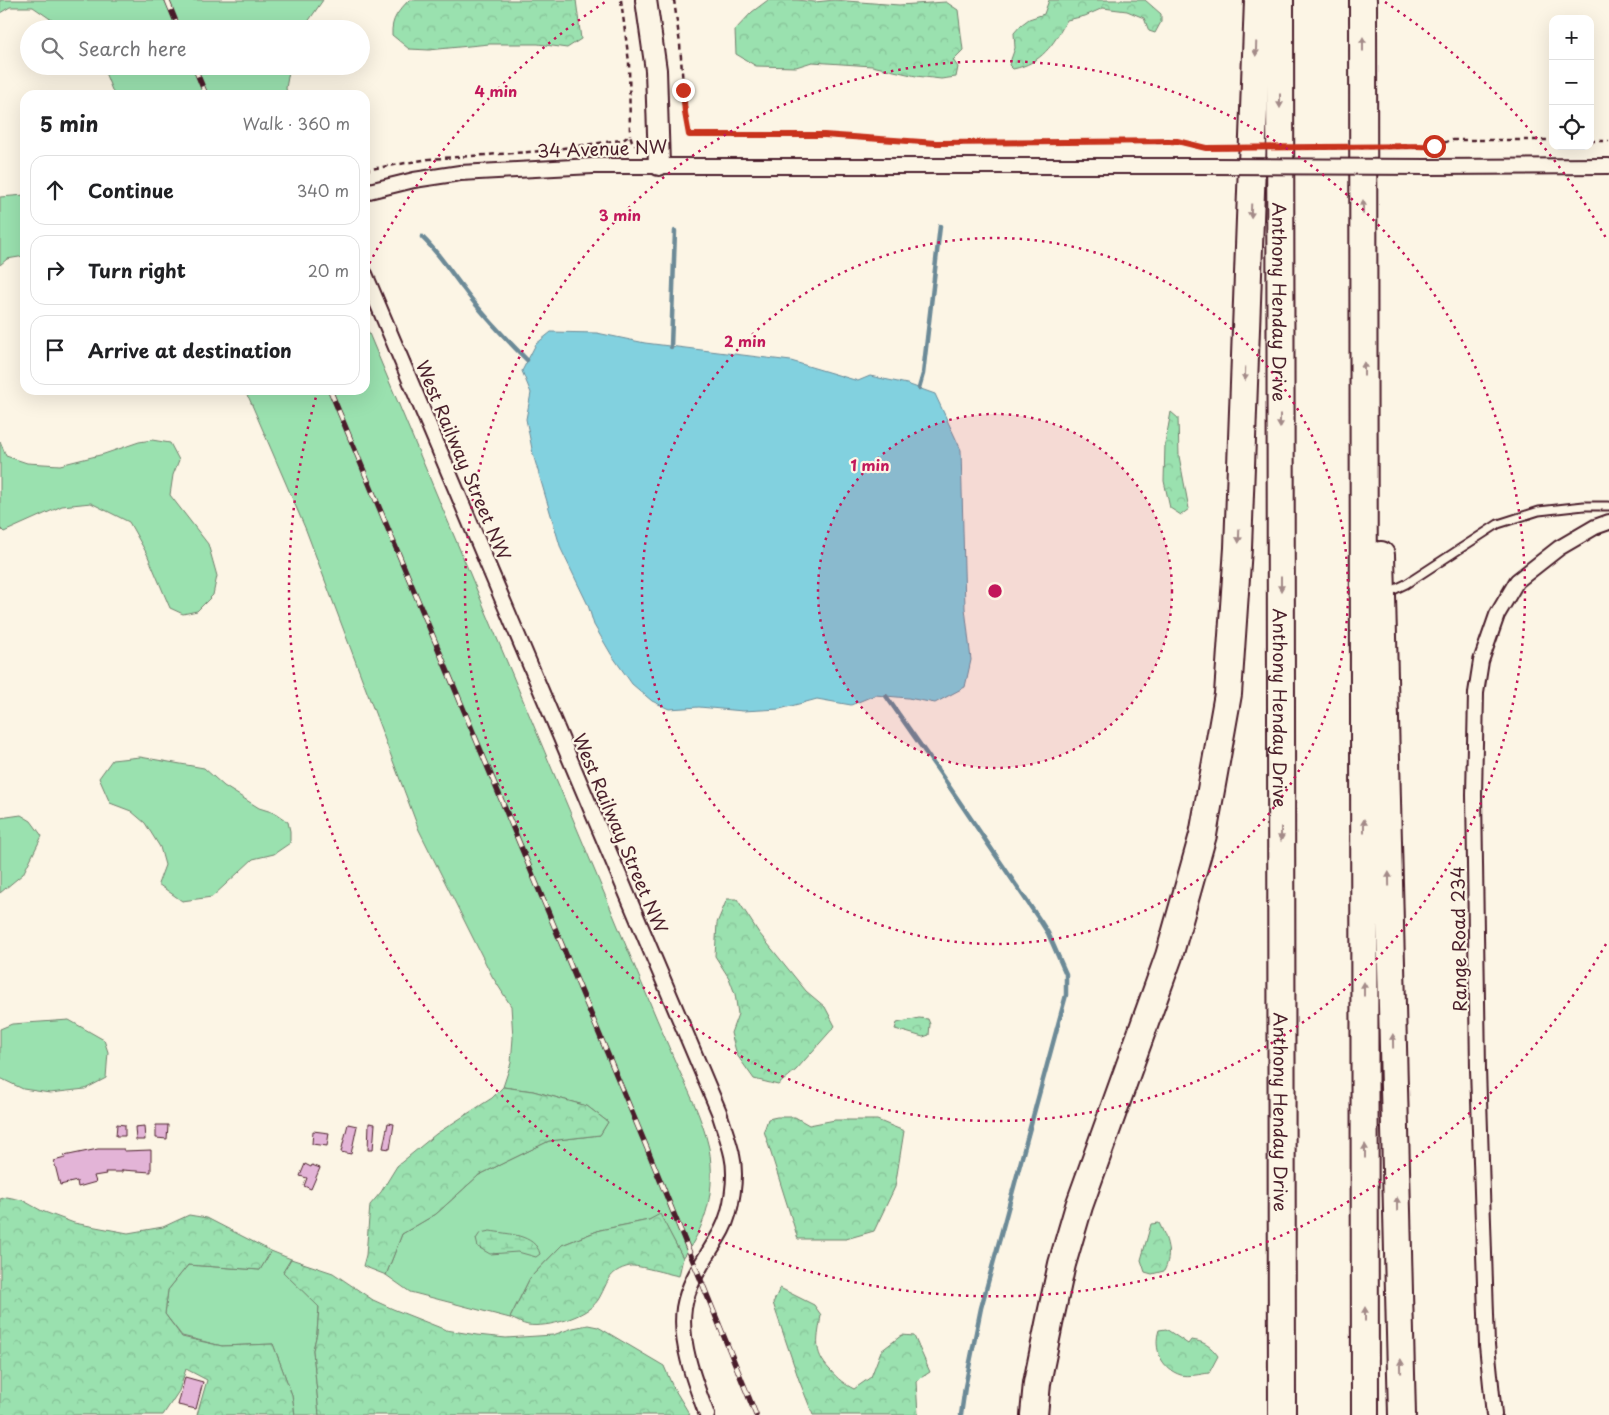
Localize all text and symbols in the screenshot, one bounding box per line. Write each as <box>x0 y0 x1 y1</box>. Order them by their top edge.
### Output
map controls <box>1549 15 1594 150</box>
button: + <box>1549 15 1594 60</box>
search box <box>20 20 370 75</box>
icon: search <box>38 34 66 62</box>
text: Search here <box>78 34 187 62</box>
one-way arrow <box>1359 36 1367 52</box>
one-way arrow <box>1252 41 1260 57</box>
button: − <box>1549 60 1594 105</box>
text: 4 min <box>475 79 517 102</box>
route end <box>672 79 695 102</box>
one-way arrow <box>1276 93 1284 109</box>
button: locate <box>1549 105 1594 150</box>
text: 5 min <box>40 107 98 139</box>
text: Walk · 360 m <box>243 111 350 135</box>
street label: 34 Avenue NW <box>536 132 668 164</box>
route start <box>1423 135 1446 158</box>
icon: ahead <box>41 176 69 204</box>
text: Continue <box>88 176 174 204</box>
text: 340 m <box>297 178 349 202</box>
one-way arrow <box>1359 199 1367 215</box>
street label: Anthony Henday Drive <box>1267 202 1294 402</box>
text: 3 min <box>599 203 641 226</box>
one-way arrow <box>1247 203 1255 219</box>
icon: right <box>41 256 69 284</box>
text: Turn right <box>88 256 186 284</box>
text: 20 m <box>308 258 349 282</box>
text: 2 min <box>724 329 766 352</box>
icon: arrive <box>41 336 69 364</box>
text: Arrive at destination <box>88 336 292 364</box>
street label: West Railway Street NW <box>410 356 518 564</box>
one-way arrow <box>1360 361 1368 377</box>
one-way arrow <box>1241 366 1249 382</box>
one-way arrow <box>1276 413 1284 429</box>
text: 1 min <box>851 453 889 476</box>
one-way arrow <box>1234 528 1242 544</box>
one-way arrow <box>1277 576 1285 592</box>
centre of rings <box>986 582 1004 600</box>
street label: Anthony Henday Drive <box>1267 608 1295 808</box>
street label: West Railway Street NW <box>567 729 675 937</box>
one-way arrow <box>1360 818 1368 834</box>
one-way arrow <box>1277 826 1285 842</box>
street label: Range Road 234 <box>1443 866 1473 1012</box>
one-way arrow <box>1385 871 1393 887</box>
one-way arrow <box>1360 981 1368 997</box>
street label: Anthony Henday Drive <box>1268 1012 1295 1212</box>
one-way arrow <box>1389 1033 1397 1049</box>
one-way arrow <box>1361 1143 1369 1159</box>
one-way arrow <box>1393 1196 1401 1212</box>
one-way arrow <box>1361 1306 1369 1322</box>
one-way arrow <box>1397 1358 1405 1374</box>

